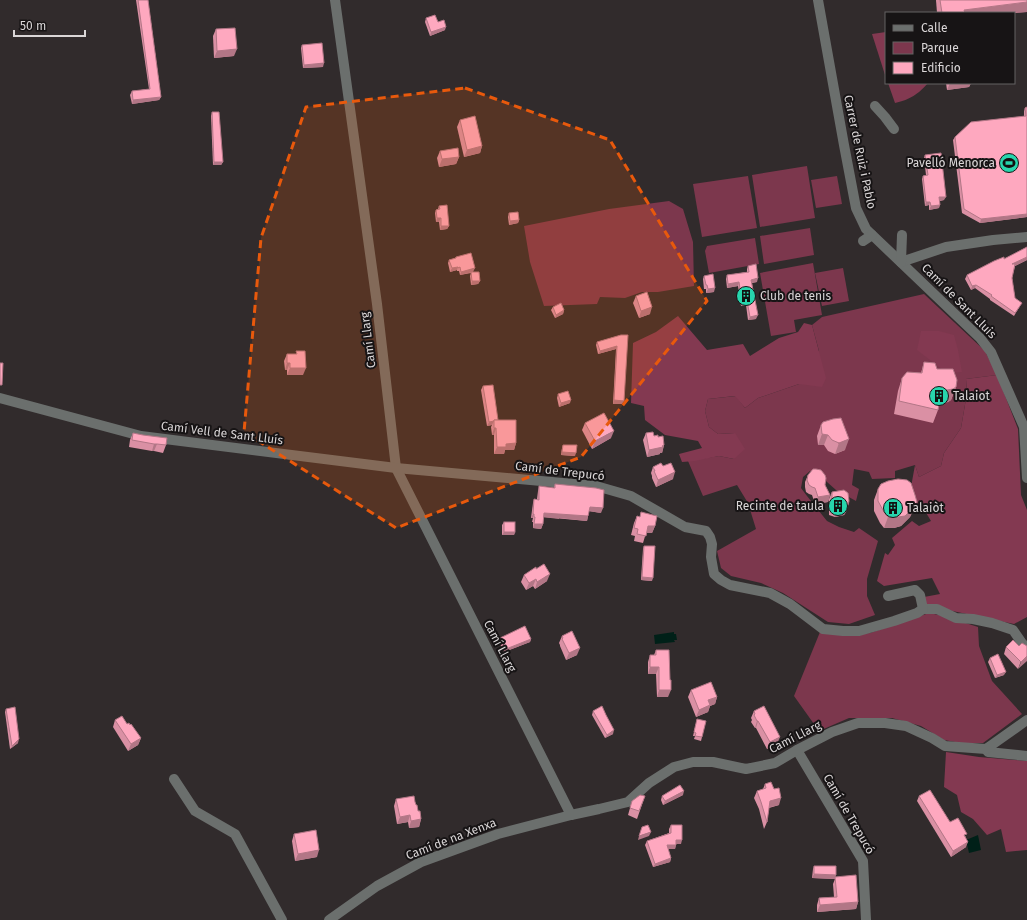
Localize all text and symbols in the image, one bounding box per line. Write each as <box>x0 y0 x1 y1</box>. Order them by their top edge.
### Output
scale bar <box>14 12 85 38</box>
legend <box>885 12 1015 84</box>
text: 50 m <box>20 19 46 33</box>
text: Calle <box>921 21 948 35</box>
text: Parque <box>921 41 959 55</box>
text: Edificio <box>921 61 961 75</box>
street label: Carrer de Ruiz i Pablo <box>841 94 879 210</box>
sports icon: Pavelló Menorca <box>998 152 1020 174</box>
place label: Pavelló Menorca <box>906 156 995 170</box>
street label: Camí de Sant Lluis <box>919 261 1000 342</box>
building icon: Club de tenis <box>735 285 757 307</box>
place label: Club de tenis <box>760 289 831 303</box>
street label: Camí Llarg <box>358 310 378 369</box>
building icon: Talaiot <box>928 385 950 407</box>
place label: Talaiot <box>953 389 990 403</box>
street label: Camí Vell de Sant Lluís <box>160 419 284 447</box>
street label: Camí de Trepucó <box>514 459 606 483</box>
building icon: Recinte de taula <box>827 495 849 517</box>
building icon: Talaiòt <box>882 497 904 519</box>
place label: Recinte de taula <box>736 499 824 513</box>
place label: Talaiòt <box>907 501 944 515</box>
street label: Camí Llarg <box>481 618 519 675</box>
street label: Camí Llarg <box>767 718 824 756</box>
street label: Camí de Trepucó <box>820 771 878 857</box>
street label: Camí de na Xenxa <box>404 815 498 863</box>

